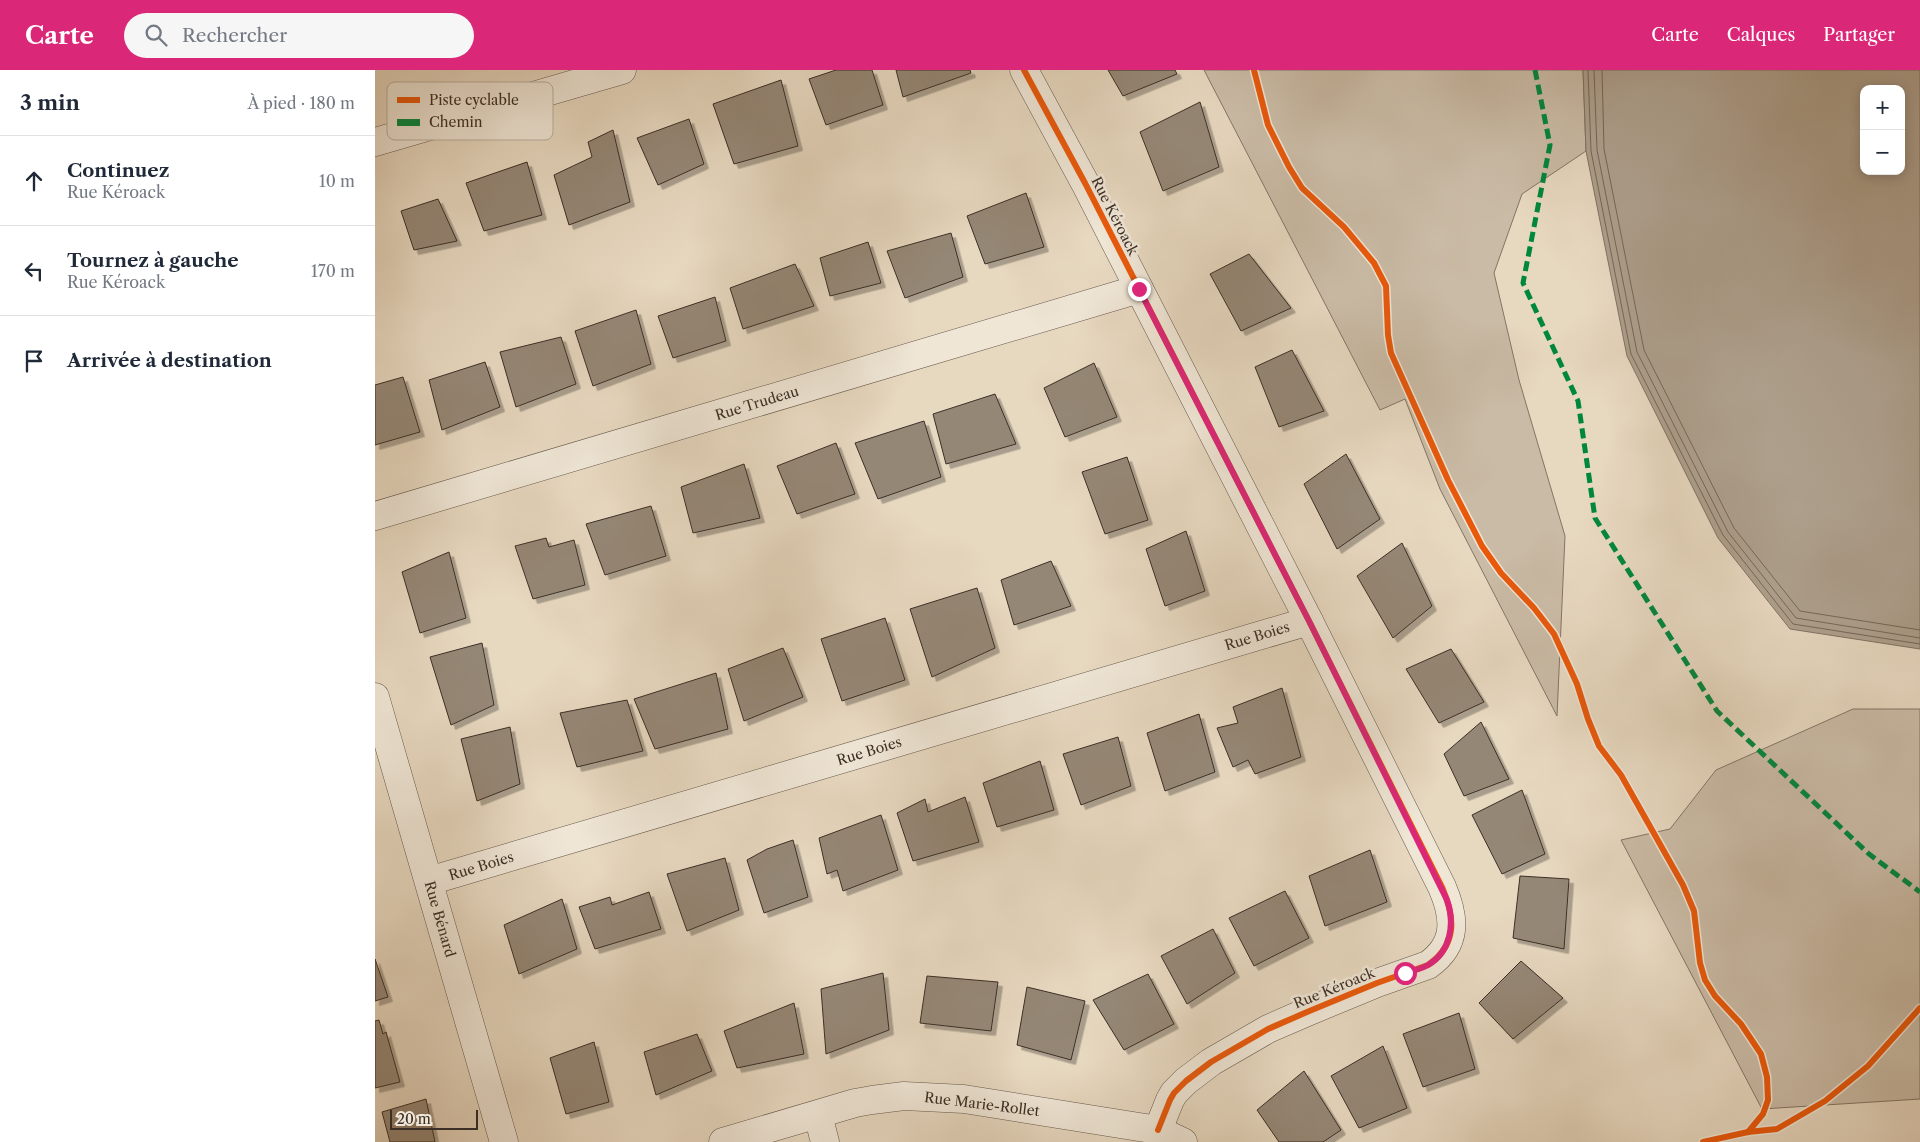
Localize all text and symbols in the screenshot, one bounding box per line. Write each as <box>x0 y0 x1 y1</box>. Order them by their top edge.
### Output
search box <box>124 13 474 58</box>
text: Carte <box>25 21 94 50</box>
icon: search <box>142 21 170 49</box>
text: Rechercher <box>182 24 287 47</box>
text: Carte <box>1651 24 1699 46</box>
text: Calques <box>1727 24 1795 46</box>
text: Partager <box>1823 24 1895 46</box>
legend <box>387 82 553 140</box>
map controls <box>1860 85 1905 175</box>
button: + <box>1860 85 1905 130</box>
text: 3 min <box>20 90 80 115</box>
text: Piste cyclable <box>429 91 519 109</box>
text: À pied · 180 m <box>248 93 355 113</box>
text: Chemin <box>429 113 483 131</box>
button: − <box>1860 130 1905 175</box>
text: Continuez <box>67 159 169 182</box>
icon: ahead <box>20 167 48 195</box>
text: 10 m <box>319 171 355 191</box>
street label: Rue Kéroack <box>1087 174 1143 259</box>
text: Rue Kéroack <box>67 182 165 202</box>
text: Tournez à gauche <box>67 249 239 272</box>
icon: left <box>20 257 48 285</box>
text: 170 m <box>311 261 355 281</box>
text: Rue Kéroack <box>67 272 165 292</box>
route end <box>1128 278 1151 301</box>
icon: arrive <box>20 347 48 375</box>
text: Arrivée à destination <box>67 349 272 372</box>
street label: Rue Trudeau <box>713 382 801 424</box>
street label: Rue Boies <box>1222 618 1292 654</box>
street label: Rue Boies <box>834 733 904 769</box>
street label: Rue Boies <box>446 848 516 884</box>
street label: Rue Bénard <box>421 879 460 960</box>
route start <box>1394 962 1417 985</box>
street label: Rue Kéroack <box>1291 963 1378 1012</box>
street label: Rue Marie-Rollet <box>923 1088 1041 1120</box>
scale bar <box>390 1107 477 1130</box>
text: 20 m <box>397 1110 431 1128</box>

